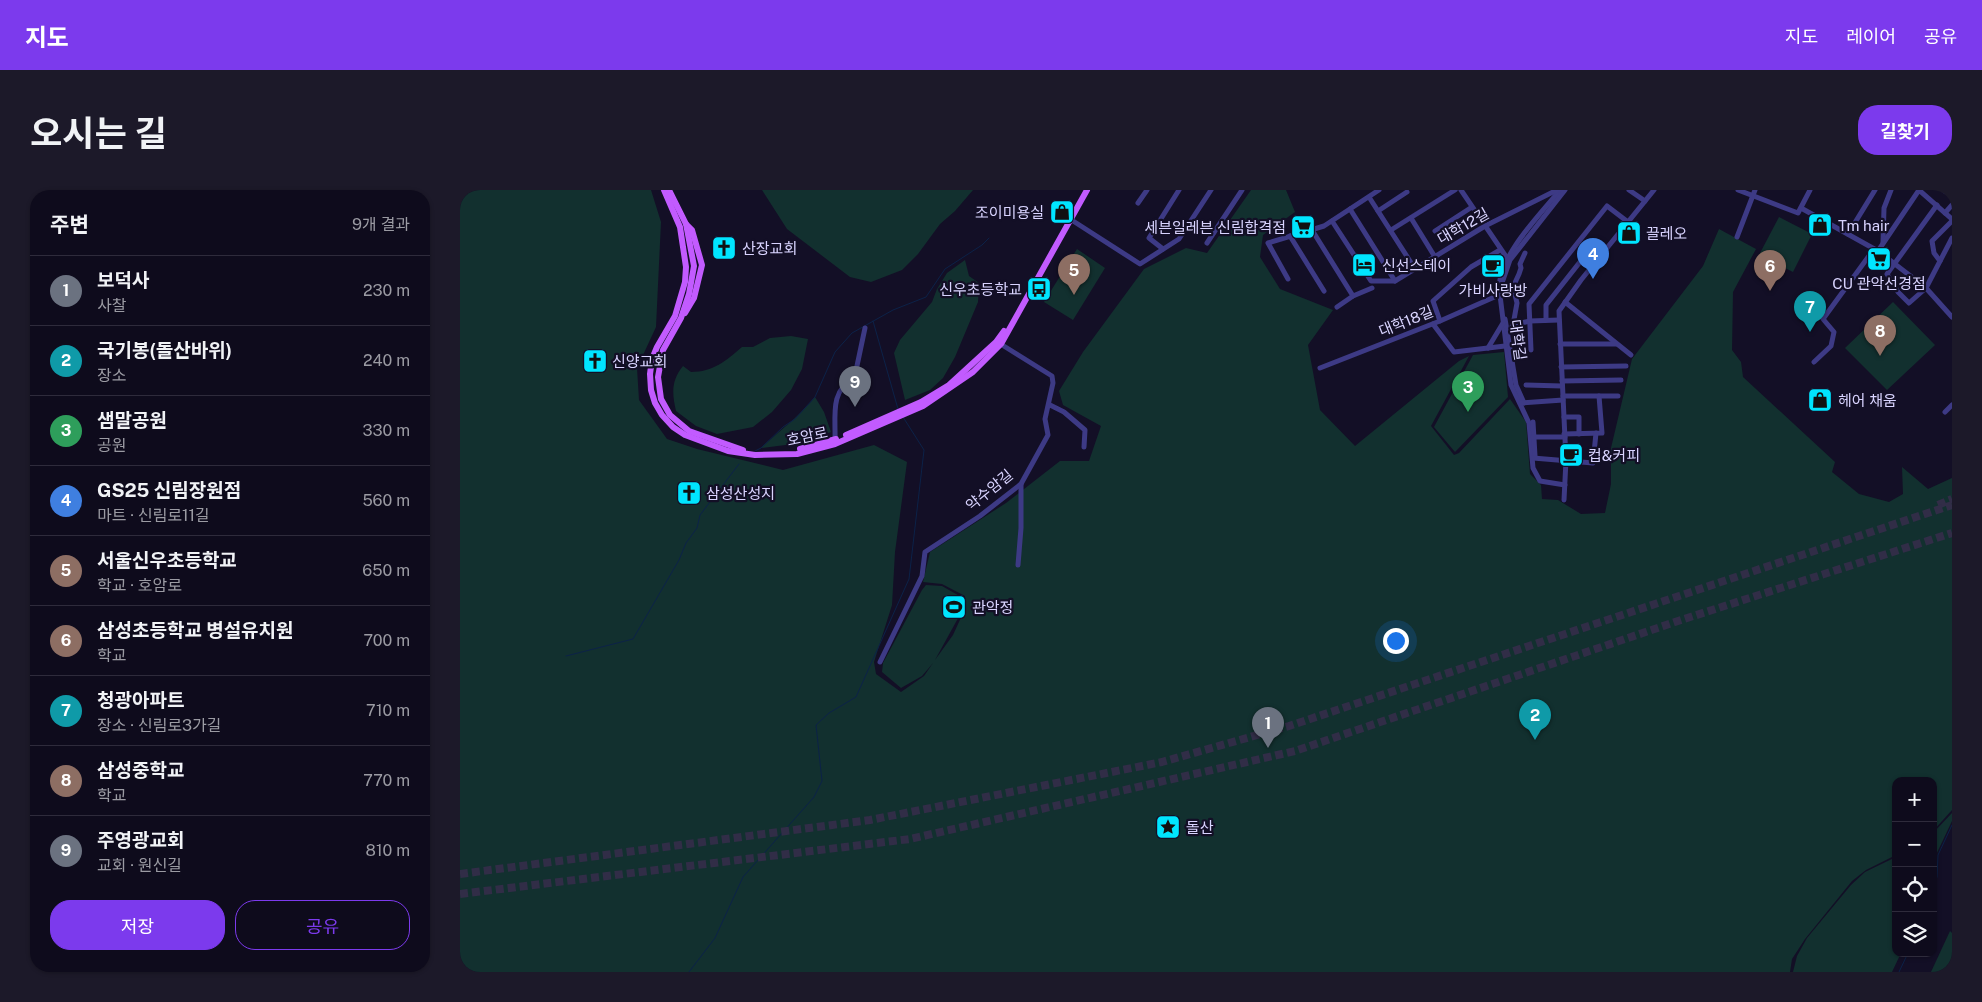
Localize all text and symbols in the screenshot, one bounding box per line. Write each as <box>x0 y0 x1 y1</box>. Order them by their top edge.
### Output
text: 지도 <box>25 23 69 51</box>
text: 지도 <box>1785 26 1818 47</box>
text: 레이어 <box>1846 26 1896 47</box>
text: 공유 <box>1924 26 1957 47</box>
button: 길찾기 <box>1858 105 1952 155</box>
text: 오시는 길 <box>30 113 167 154</box>
shop icon: 조이미용실 <box>1049 199 1075 225</box>
place label: 조이미용실 <box>975 204 1044 221</box>
street label: 대학12길 <box>1434 205 1492 247</box>
text: 주변 <box>50 212 89 237</box>
shop icon: Tm hair <box>1807 212 1833 238</box>
supermarket icon: 세븐일레븐 신림합격점 <box>1290 214 1316 240</box>
text: 9개 결과 <box>352 215 410 234</box>
place label: Tm hair <box>1838 217 1890 234</box>
place label: 세븐일레븐 신림합격점 <box>1144 219 1286 236</box>
shop icon: 끌레오 <box>1616 220 1642 246</box>
place label: 끌레오 <box>1646 225 1687 242</box>
church icon: 산장교회 <box>711 235 737 261</box>
pin: 4 <box>1577 238 1609 279</box>
place label: 산장교회 <box>742 240 797 257</box>
supermarket icon: CU 관악선경점 <box>1866 246 1892 272</box>
pin: 6 <box>1754 250 1786 291</box>
hotel icon: 신선스테이 <box>1351 252 1377 278</box>
cafe icon: 가비사랑방 <box>1480 253 1506 279</box>
pin: 5 <box>1058 254 1090 295</box>
place label: 신선스테이 <box>1382 257 1451 274</box>
text: 보덕사 <box>97 269 149 291</box>
place label: CU 관악선경점 <box>1832 275 1926 292</box>
bus stop icon: 신우초등학교 <box>1026 276 1052 302</box>
text: 1 <box>63 281 69 300</box>
text: 230 m <box>363 281 410 300</box>
place label: 신우초등학교 <box>939 281 1022 298</box>
place label: 가비사랑방 <box>1458 282 1528 299</box>
pin: 7 <box>1794 291 1826 332</box>
text: 사찰 <box>97 296 126 315</box>
street label: 대학18길 <box>1376 302 1436 340</box>
pin: 8 <box>1864 315 1896 356</box>
street label: 대학길 <box>1507 318 1529 362</box>
text: 국기봉(돌산바위) <box>97 339 232 361</box>
church icon: 신양교회 <box>582 348 608 374</box>
text: 2 <box>61 351 71 370</box>
text: 240 m <box>363 351 410 370</box>
place label: 신양교회 <box>612 353 667 370</box>
text: 장소 <box>97 366 126 385</box>
pin: 9 <box>839 366 871 407</box>
pin: 3 <box>1452 371 1484 412</box>
shop icon: 헤어 채움 <box>1807 387 1833 413</box>
place label: 헤어 채움 <box>1838 392 1897 409</box>
text: 샘말공원 <box>97 409 167 431</box>
text: 3 <box>61 421 71 440</box>
text: 330 m <box>363 421 410 440</box>
street label: 호암로 <box>785 423 829 449</box>
text: 공원 <box>97 436 126 455</box>
cafe icon: 컵&커피 <box>1558 442 1584 468</box>
place label: 컵&커피 <box>1588 447 1640 464</box>
street label: 약수암길 <box>962 466 1016 514</box>
text: GS25 신림장원점 <box>97 479 241 501</box>
church icon: 삼성산성지 <box>676 480 702 506</box>
place label: 삼성산성지 <box>706 485 775 502</box>
text: 4 <box>61 491 71 510</box>
text: 560 m <box>362 491 410 510</box>
text: 마트 · 신림로11길 <box>97 506 210 525</box>
text: 서울신우초등학교 <box>97 549 237 571</box>
text: 5 <box>61 561 71 580</box>
text: 650 m <box>362 561 410 580</box>
text: 학교 · 호암로 <box>97 576 182 595</box>
sports icon: 관악정 <box>941 594 967 620</box>
place label: 관악정 <box>972 599 1013 616</box>
text: 삼성초등학교 병설유치원 <box>97 619 294 641</box>
your location <box>1383 628 1409 654</box>
text: 6 <box>61 631 71 650</box>
text: 700 m <box>364 631 410 650</box>
text: 학교 <box>97 646 126 665</box>
text: 청광아파트 <box>97 689 184 711</box>
pin: 2 <box>1519 699 1551 740</box>
text: 7 <box>61 701 71 720</box>
text: 710 m <box>366 701 410 720</box>
pin: 1 <box>1252 707 1284 748</box>
text: 장소 · 신림로3가길 <box>97 716 221 735</box>
text: 삼성중학교 <box>97 759 184 781</box>
text: 8 <box>61 771 71 790</box>
text: 770 m <box>363 771 410 790</box>
map controls <box>1892 777 1937 957</box>
button: + <box>1892 777 1937 822</box>
text: 학교 <box>97 786 126 805</box>
place icon: 돌산 <box>1155 814 1181 840</box>
place label: 돌산 <box>1186 819 1214 836</box>
button: − <box>1892 822 1937 867</box>
text: 주영광교회 <box>97 829 184 851</box>
text: 9 <box>61 841 71 860</box>
text: 810 m <box>366 841 410 860</box>
text: 교회 · 원신길 <box>97 856 182 875</box>
button: locate <box>1892 867 1937 912</box>
button: 저장 <box>50 900 225 950</box>
button: 공유 <box>235 900 410 950</box>
button: layers <box>1892 912 1937 957</box>

